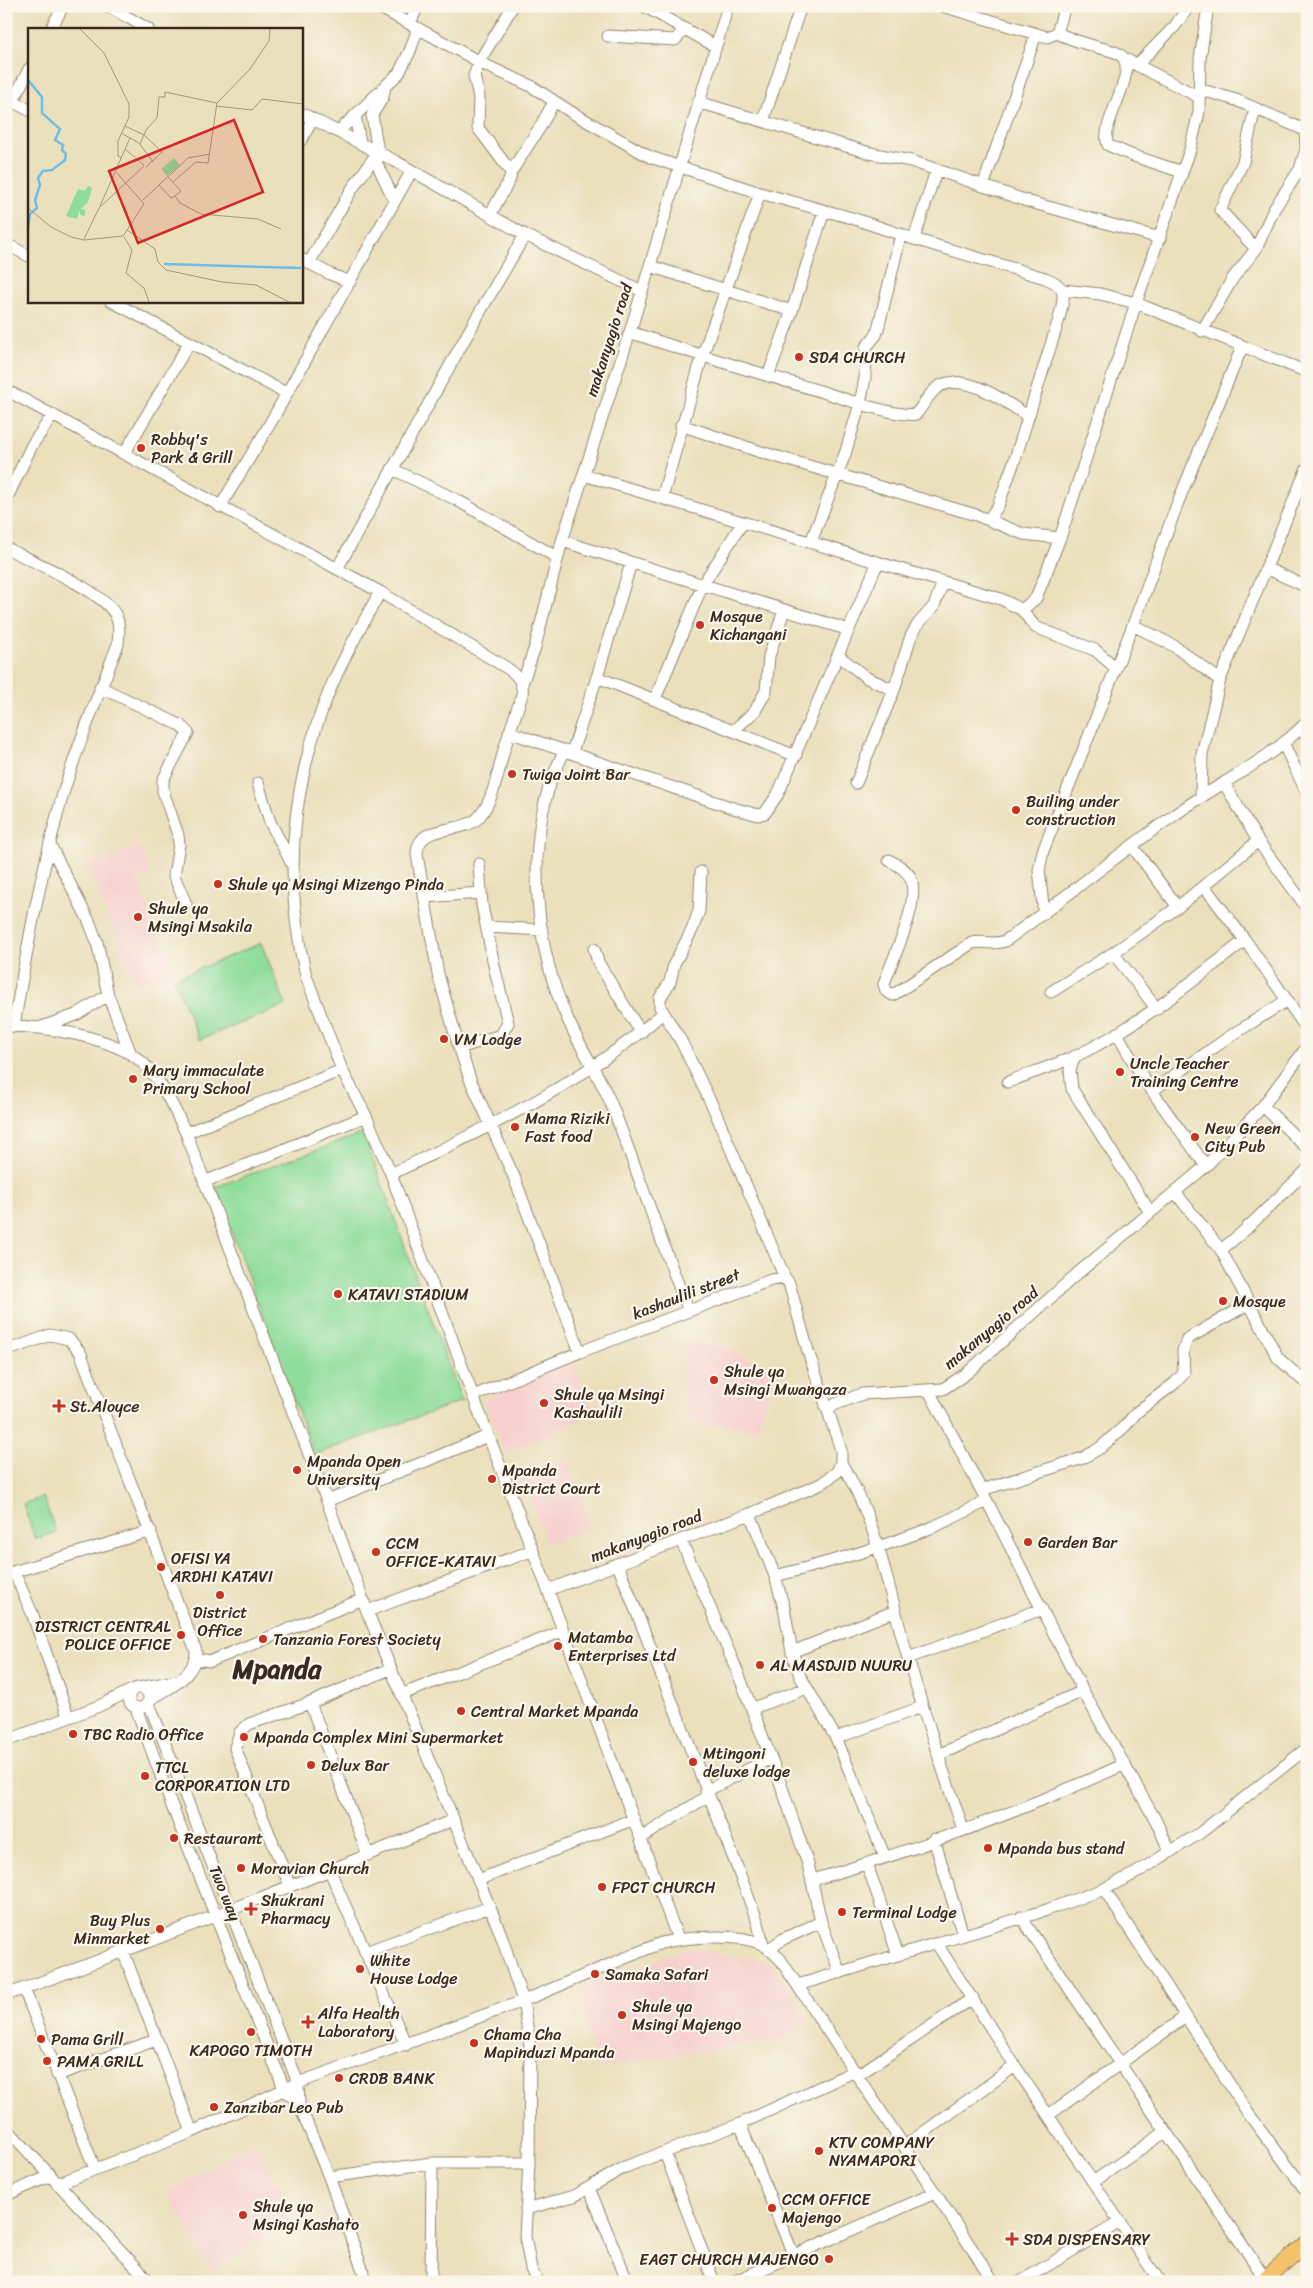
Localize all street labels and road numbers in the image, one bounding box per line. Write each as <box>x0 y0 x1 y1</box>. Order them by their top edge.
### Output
street label: makanyagio road <box>577 278 641 400</box>
street label: kashaulili street <box>628 1260 745 1328</box>
street label: makanyagio road <box>937 1278 1047 1377</box>
street label: makanyagio road <box>586 1501 708 1571</box>
street label: Two way <box>201 1861 250 1926</box>

